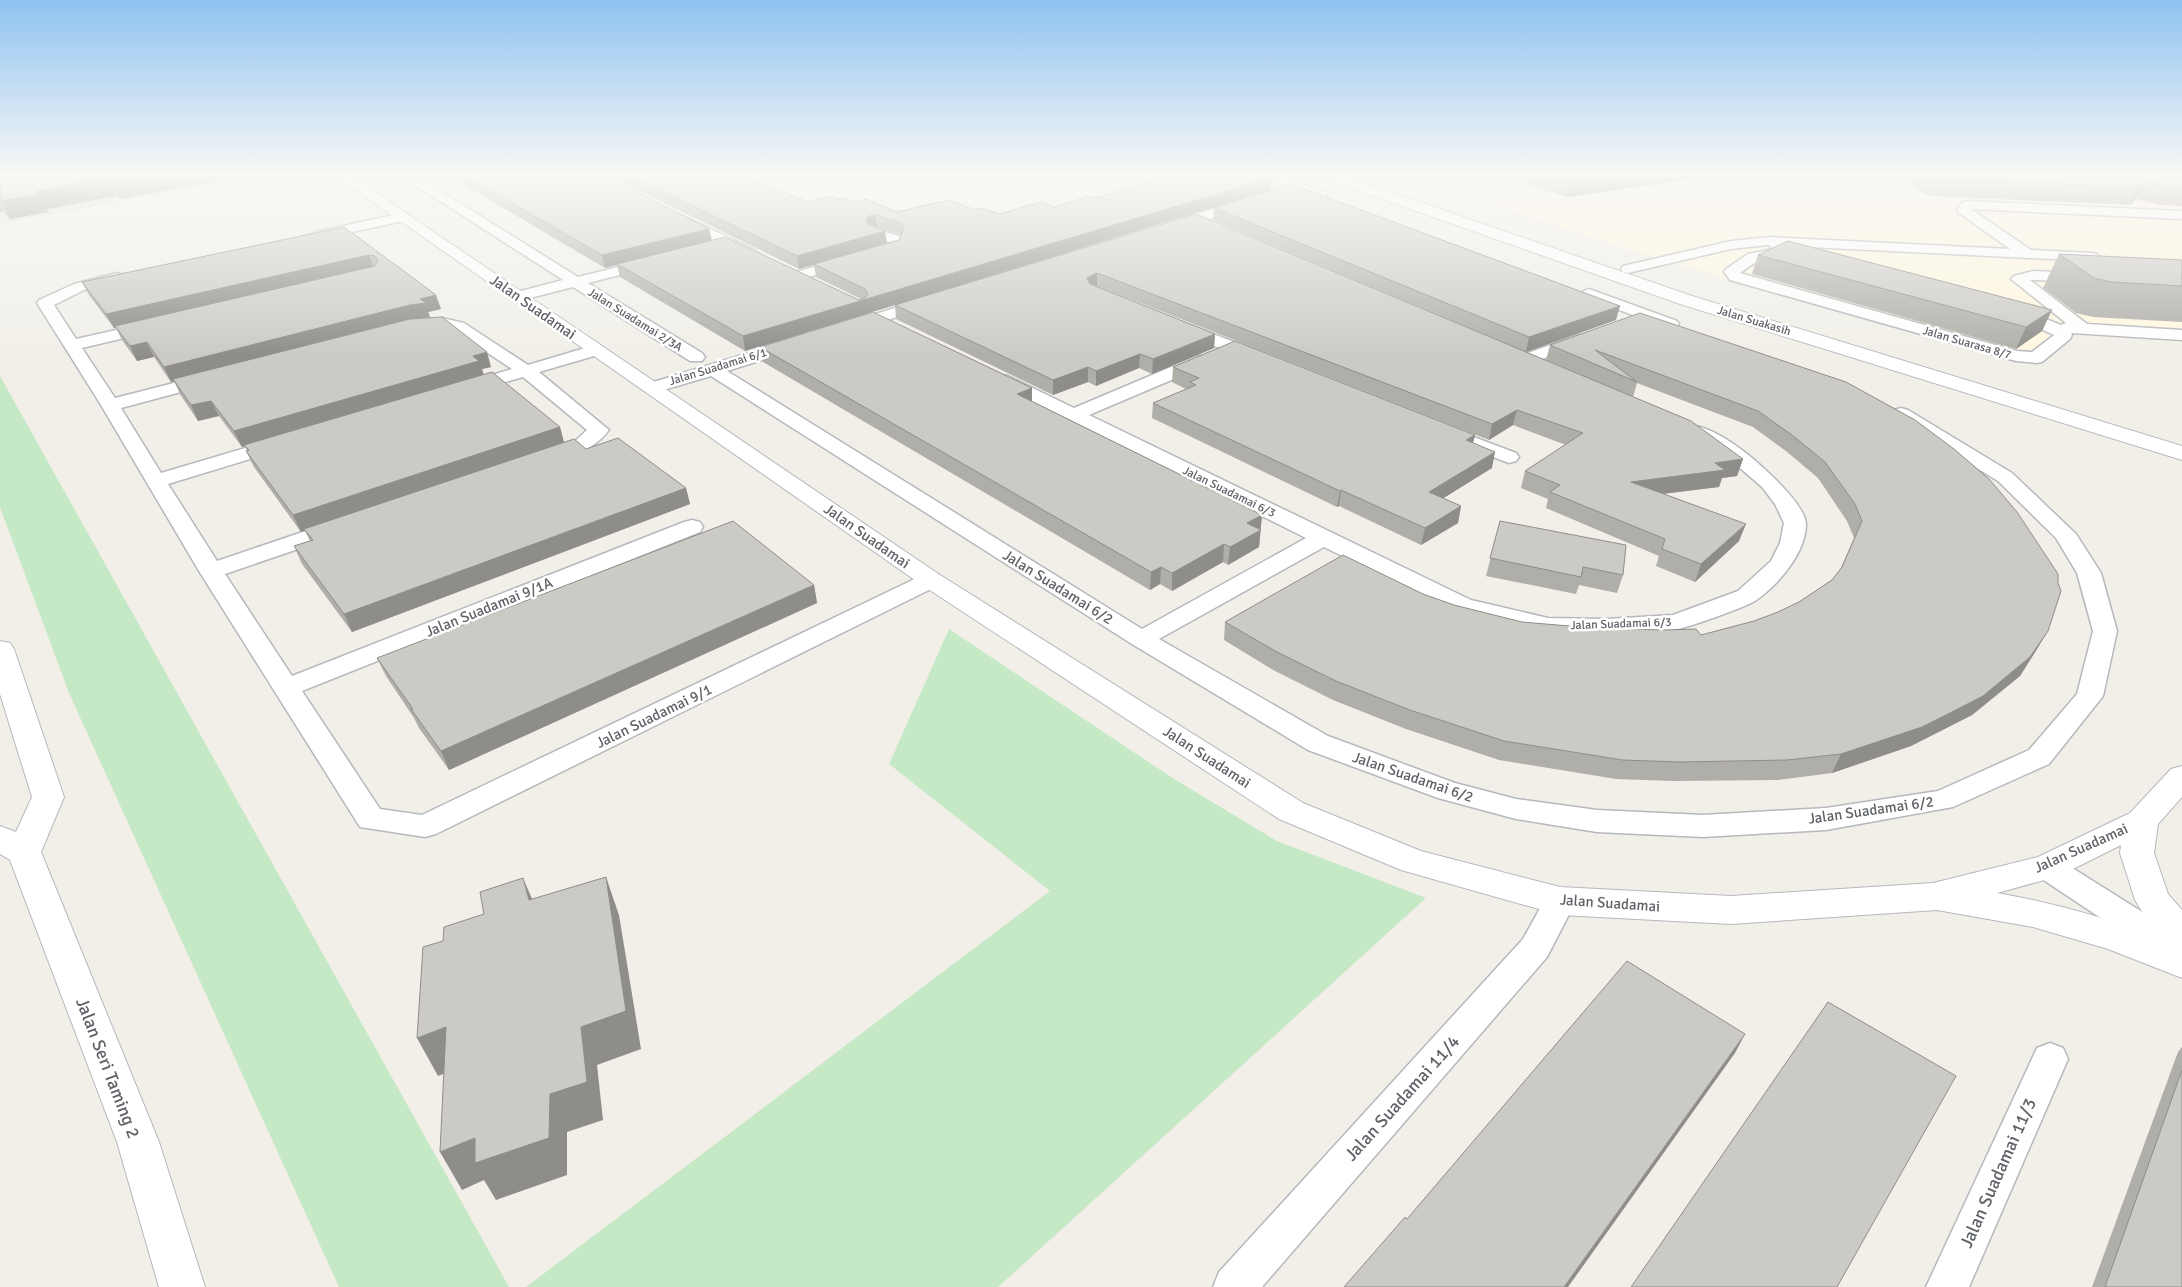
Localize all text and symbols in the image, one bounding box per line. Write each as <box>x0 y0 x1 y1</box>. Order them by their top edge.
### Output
street label: Jalan Suadamai <box>487 271 579 343</box>
street label: Jalan Suadamai 2/3A <box>585 285 686 355</box>
street label: Jalan Suakasih <box>1715 303 1793 339</box>
street label: Jalan Suarasa 8/7 <box>1921 323 2013 363</box>
street label: Jalan Suadamai 6/1 <box>667 345 769 389</box>
street label: Jalan Suadamai 6/3 <box>1180 463 1278 521</box>
street label: Jalan Suadamai <box>821 500 913 572</box>
street label: Jalan Suadamai 6/2 <box>1000 546 1116 628</box>
street label: Jalan Suadamai 9/1A <box>423 573 555 641</box>
street label: Jalan Suadamai 6/3 <box>1570 615 1672 633</box>
street label: Jalan Suadamai 9/1 <box>593 680 715 752</box>
street label: Jalan Suadamai <box>1160 722 1254 792</box>
street label: Jalan Suadamai 6/2 <box>1350 748 1476 806</box>
street label: Jalan Suadamai 6/2 <box>1807 792 1935 828</box>
street label: Jalan Suadamai <box>2031 819 2131 877</box>
street label: Jalan Suadamai <box>1559 891 1661 915</box>
street label: Jalan Seri Taming 2 <box>71 995 145 1141</box>
street label: Jalan Suadamai 11/4 <box>1340 1030 1464 1165</box>
street label: Jalan Suadamai 11/3 <box>1955 1095 2041 1251</box>

